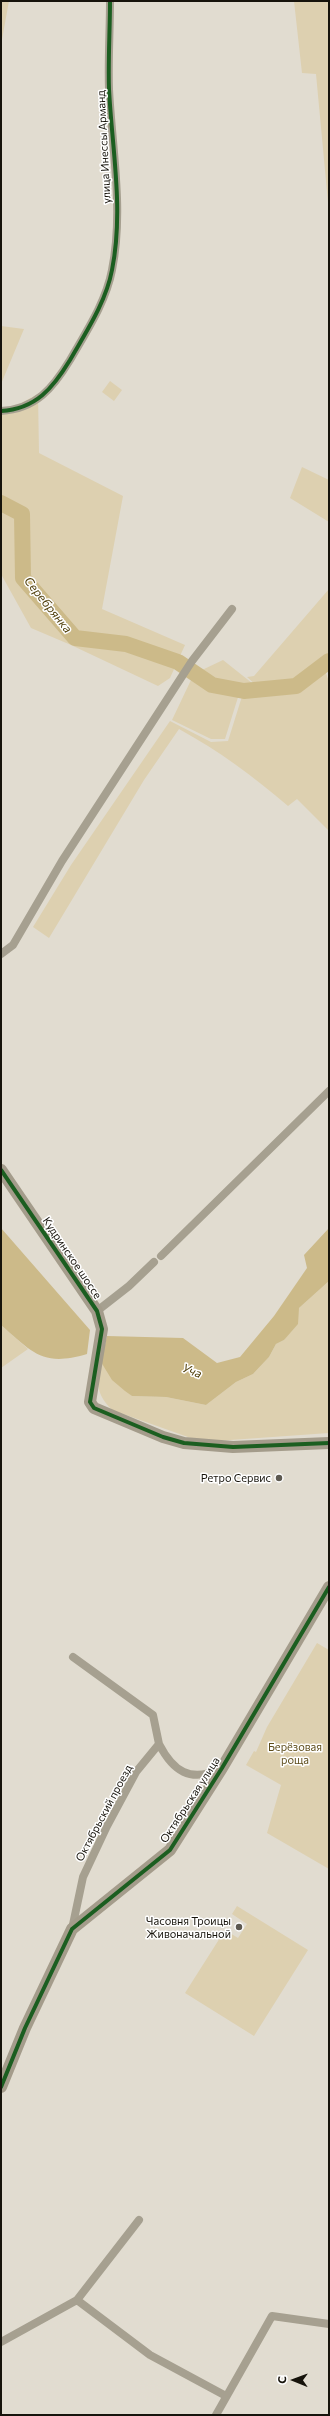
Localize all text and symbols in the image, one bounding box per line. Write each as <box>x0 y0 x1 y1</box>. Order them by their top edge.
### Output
street label: улица Инессы Арманд <box>94 90 114 204</box>
water label: Серебрянка <box>21 574 75 636</box>
street label: Кудринское шоссе <box>40 1215 104 1301</box>
water label: Уча <box>180 1361 204 1381</box>
place label: Ретро Сервис <box>201 1471 271 1485</box>
marker: Ретро Сервис <box>274 1473 284 1483</box>
park label: Берёзовая роща <box>268 1740 322 1766</box>
street label: Октябрьская улица <box>157 1755 223 1845</box>
street label: Октябрьский проезд <box>73 1762 135 1864</box>
place label: Часовня Троицы Живоначальной <box>146 1914 231 1940</box>
marker: Часовня Троицы Живоначальной <box>234 1922 244 1932</box>
north arrow <box>274 2360 314 2400</box>
text: С <box>275 2376 288 2384</box>

